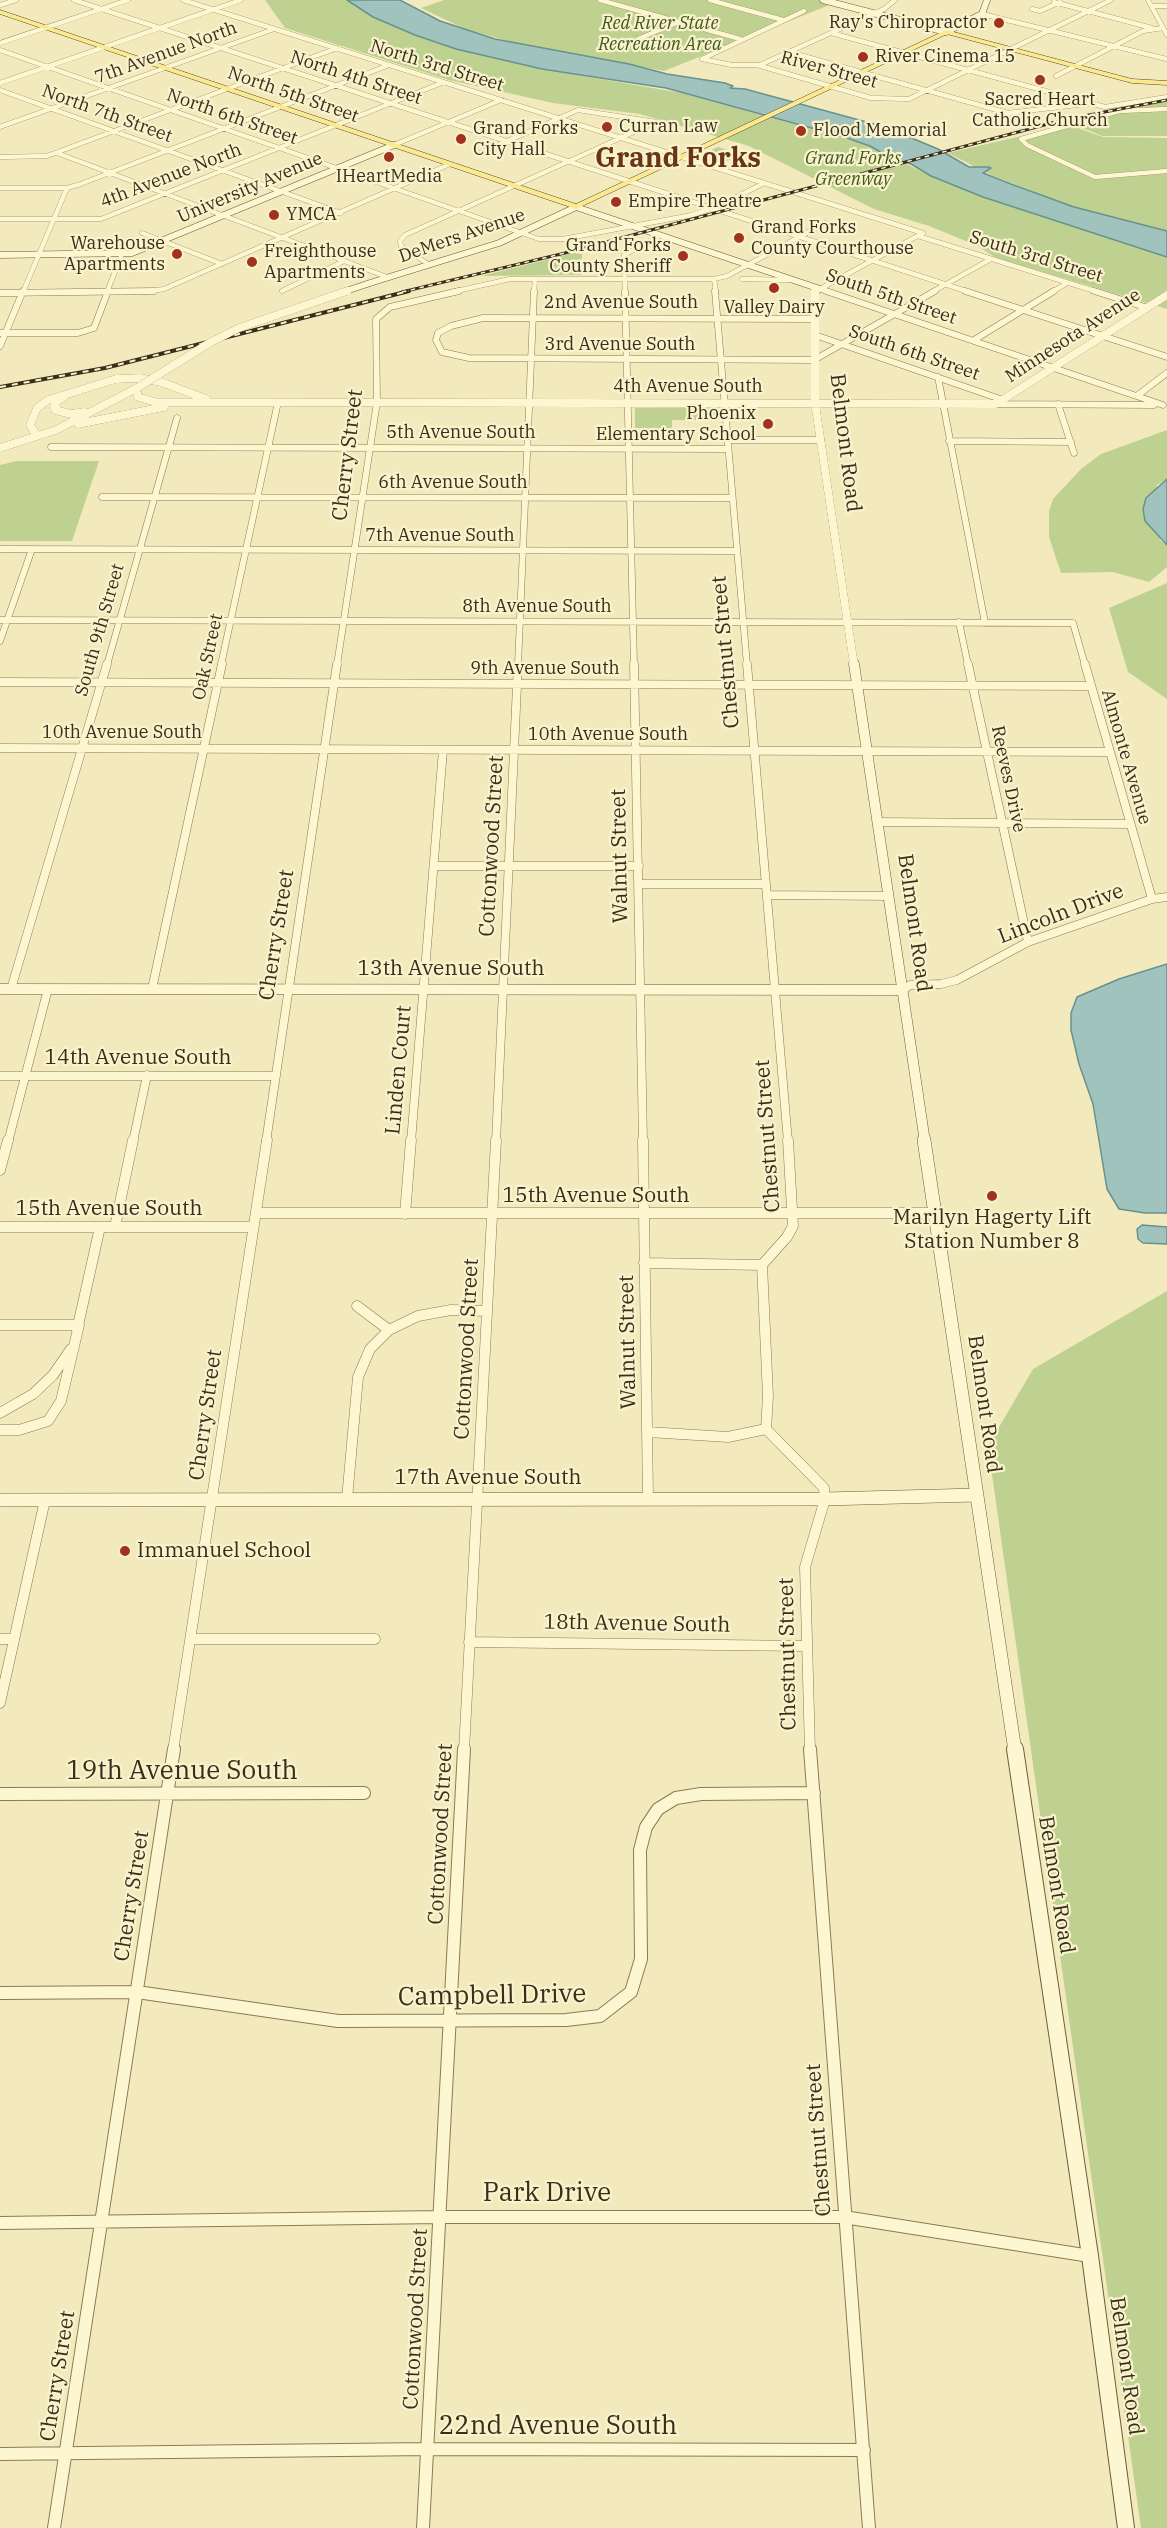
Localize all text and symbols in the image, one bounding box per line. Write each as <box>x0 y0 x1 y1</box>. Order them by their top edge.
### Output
place label: Ray's Chiropractor <box>829 12 987 34</box>
park label: Red River State Recreation Area <box>598 13 722 56</box>
marker: Ray's Chiropractor <box>992 16 1006 30</box>
street label: 7th Avenue North <box>92 17 240 89</box>
street label: North 3rd Street <box>368 35 506 97</box>
place label: River Cinema 15 <box>875 46 1015 68</box>
street label: North 4th Street <box>287 47 425 109</box>
street label: River Street <box>778 47 880 93</box>
marker: River Cinema 15 <box>856 50 870 64</box>
street label: North 5th Street <box>225 62 361 128</box>
marker: Sacred Heart Catholic Church <box>1033 73 1047 87</box>
street label: North 7th Street <box>39 80 175 148</box>
street label: North 6th Street <box>164 84 300 150</box>
place label: Sacred Heart Catholic Church <box>972 89 1108 132</box>
place label: Curran Law <box>619 116 718 138</box>
place label: Grand Forks City Hall <box>473 118 578 160</box>
marker: Curran Law <box>600 120 614 134</box>
place label: Flood Memorial <box>813 120 947 142</box>
marker: Flood Memorial <box>794 124 808 138</box>
marker: Grand Forks City Hall <box>454 132 468 146</box>
street label: 4th Avenue North <box>97 139 245 213</box>
district label: Grand Forks <box>595 143 761 175</box>
street label: University Avenue <box>174 148 326 228</box>
park label: Grand Forks Greenway <box>805 148 901 190</box>
marker: IHeartMedia <box>382 150 396 164</box>
place label: IHeartMedia <box>336 166 442 188</box>
place label: Empire Theatre <box>628 191 762 213</box>
marker: Empire Theatre <box>609 195 623 209</box>
place label: YMCA <box>286 204 337 226</box>
street label: DeMers Avenue <box>396 204 528 268</box>
marker: YMCA <box>267 208 281 222</box>
place label: Grand Forks County Courthouse <box>751 217 914 260</box>
street label: South 3rd Street <box>967 226 1105 288</box>
marker: Grand Forks County Courthouse <box>732 231 746 245</box>
place label: Warehouse Apartments <box>64 233 165 276</box>
place label: Grand Forks County Sheriff <box>549 235 671 278</box>
place label: Freighthouse Apartments <box>264 241 376 284</box>
marker: Warehouse Apartments <box>170 247 184 261</box>
marker: Grand Forks County Sheriff <box>676 249 690 263</box>
marker: Freighthouse Apartments <box>245 255 259 269</box>
street label: South 5th Street <box>823 265 959 329</box>
marker: Valley Dairy <box>767 281 781 295</box>
street label: Minnesota Avenue <box>1001 284 1145 388</box>
street label: 2nd Avenue South <box>544 292 698 314</box>
place label: Valley Dairy <box>723 297 825 319</box>
street label: South 6th Street <box>846 321 982 385</box>
street label: 3rd Avenue South <box>545 334 695 356</box>
street label: Belmont Road <box>824 372 866 514</box>
street label: 4th Avenue South <box>613 376 763 398</box>
street label: Cherry Street <box>327 388 369 522</box>
place label: Phoenix Elementary School <box>596 403 756 446</box>
marker: Phoenix Elementary School <box>761 417 775 431</box>
street label: 5th Avenue South <box>386 422 536 444</box>
street label: 6th Avenue South <box>378 472 528 494</box>
street label: 7th Avenue South <box>365 525 515 547</box>
street label: South 9th Street <box>71 561 129 699</box>
street label: Chestnut Street <box>707 575 745 729</box>
street label: 8th Avenue South <box>462 596 612 618</box>
street label: Oak Street <box>188 612 228 702</box>
street label: 9th Avenue South <box>470 658 620 680</box>
street label: Almonte Avenue <box>1096 687 1156 827</box>
street label: 10th Avenue South <box>42 722 202 744</box>
street label: 10th Avenue South <box>528 724 688 746</box>
street label: Reeves Drive <box>986 724 1030 834</box>
street label: Cottonwood Street <box>475 755 509 937</box>
street label: Walnut Street <box>606 789 634 923</box>
street label: Belmont Road <box>892 852 936 994</box>
street label: Cherry Street <box>254 868 300 1002</box>
street label: Lincoln Drive <box>995 878 1127 950</box>
street label: 13th Avenue South <box>358 956 544 982</box>
street label: Linden Court <box>381 1004 417 1136</box>
street label: 14th Avenue South <box>45 1045 231 1071</box>
street label: Chestnut Street <box>750 1059 786 1213</box>
street label: 15th Avenue South <box>503 1183 689 1209</box>
marker: Marilyn Hagerty Lift Station Number 8 <box>985 1189 999 1203</box>
street label: 15th Avenue South <box>16 1196 202 1222</box>
place label: Marilyn Hagerty Lift Station Number 8 <box>893 1205 1091 1255</box>
street label: Cottonwood Street <box>450 1258 484 1440</box>
street label: Walnut Street <box>614 1275 642 1409</box>
street label: Belmont Road <box>962 1333 1006 1475</box>
street label: Cherry Street <box>184 1348 228 1482</box>
street label: 17th Avenue South <box>395 1465 581 1491</box>
place label: Immanuel School <box>137 1538 311 1564</box>
marker: Immanuel School <box>118 1544 132 1558</box>
street label: Chestnut Street <box>774 1577 802 1731</box>
street label: 18th Avenue South <box>543 1610 731 1638</box>
street label: Cottonwood Street <box>424 1743 458 1925</box>
street label: 19th Avenue South <box>66 1755 298 1787</box>
street label: Belmont Road <box>1033 1814 1079 1956</box>
street label: Cherry Street <box>109 1829 155 1963</box>
street label: Campbell Drive <box>397 1979 587 2013</box>
street label: Chestnut Street <box>801 2063 837 2217</box>
street label: Park Drive <box>483 2177 611 2209</box>
street label: Cottonwood Street <box>399 2228 433 2410</box>
street label: Belmont Road <box>1104 2295 1148 2437</box>
street label: Cherry Street <box>35 2309 81 2443</box>
street label: 22nd Avenue South <box>439 2410 677 2442</box>

